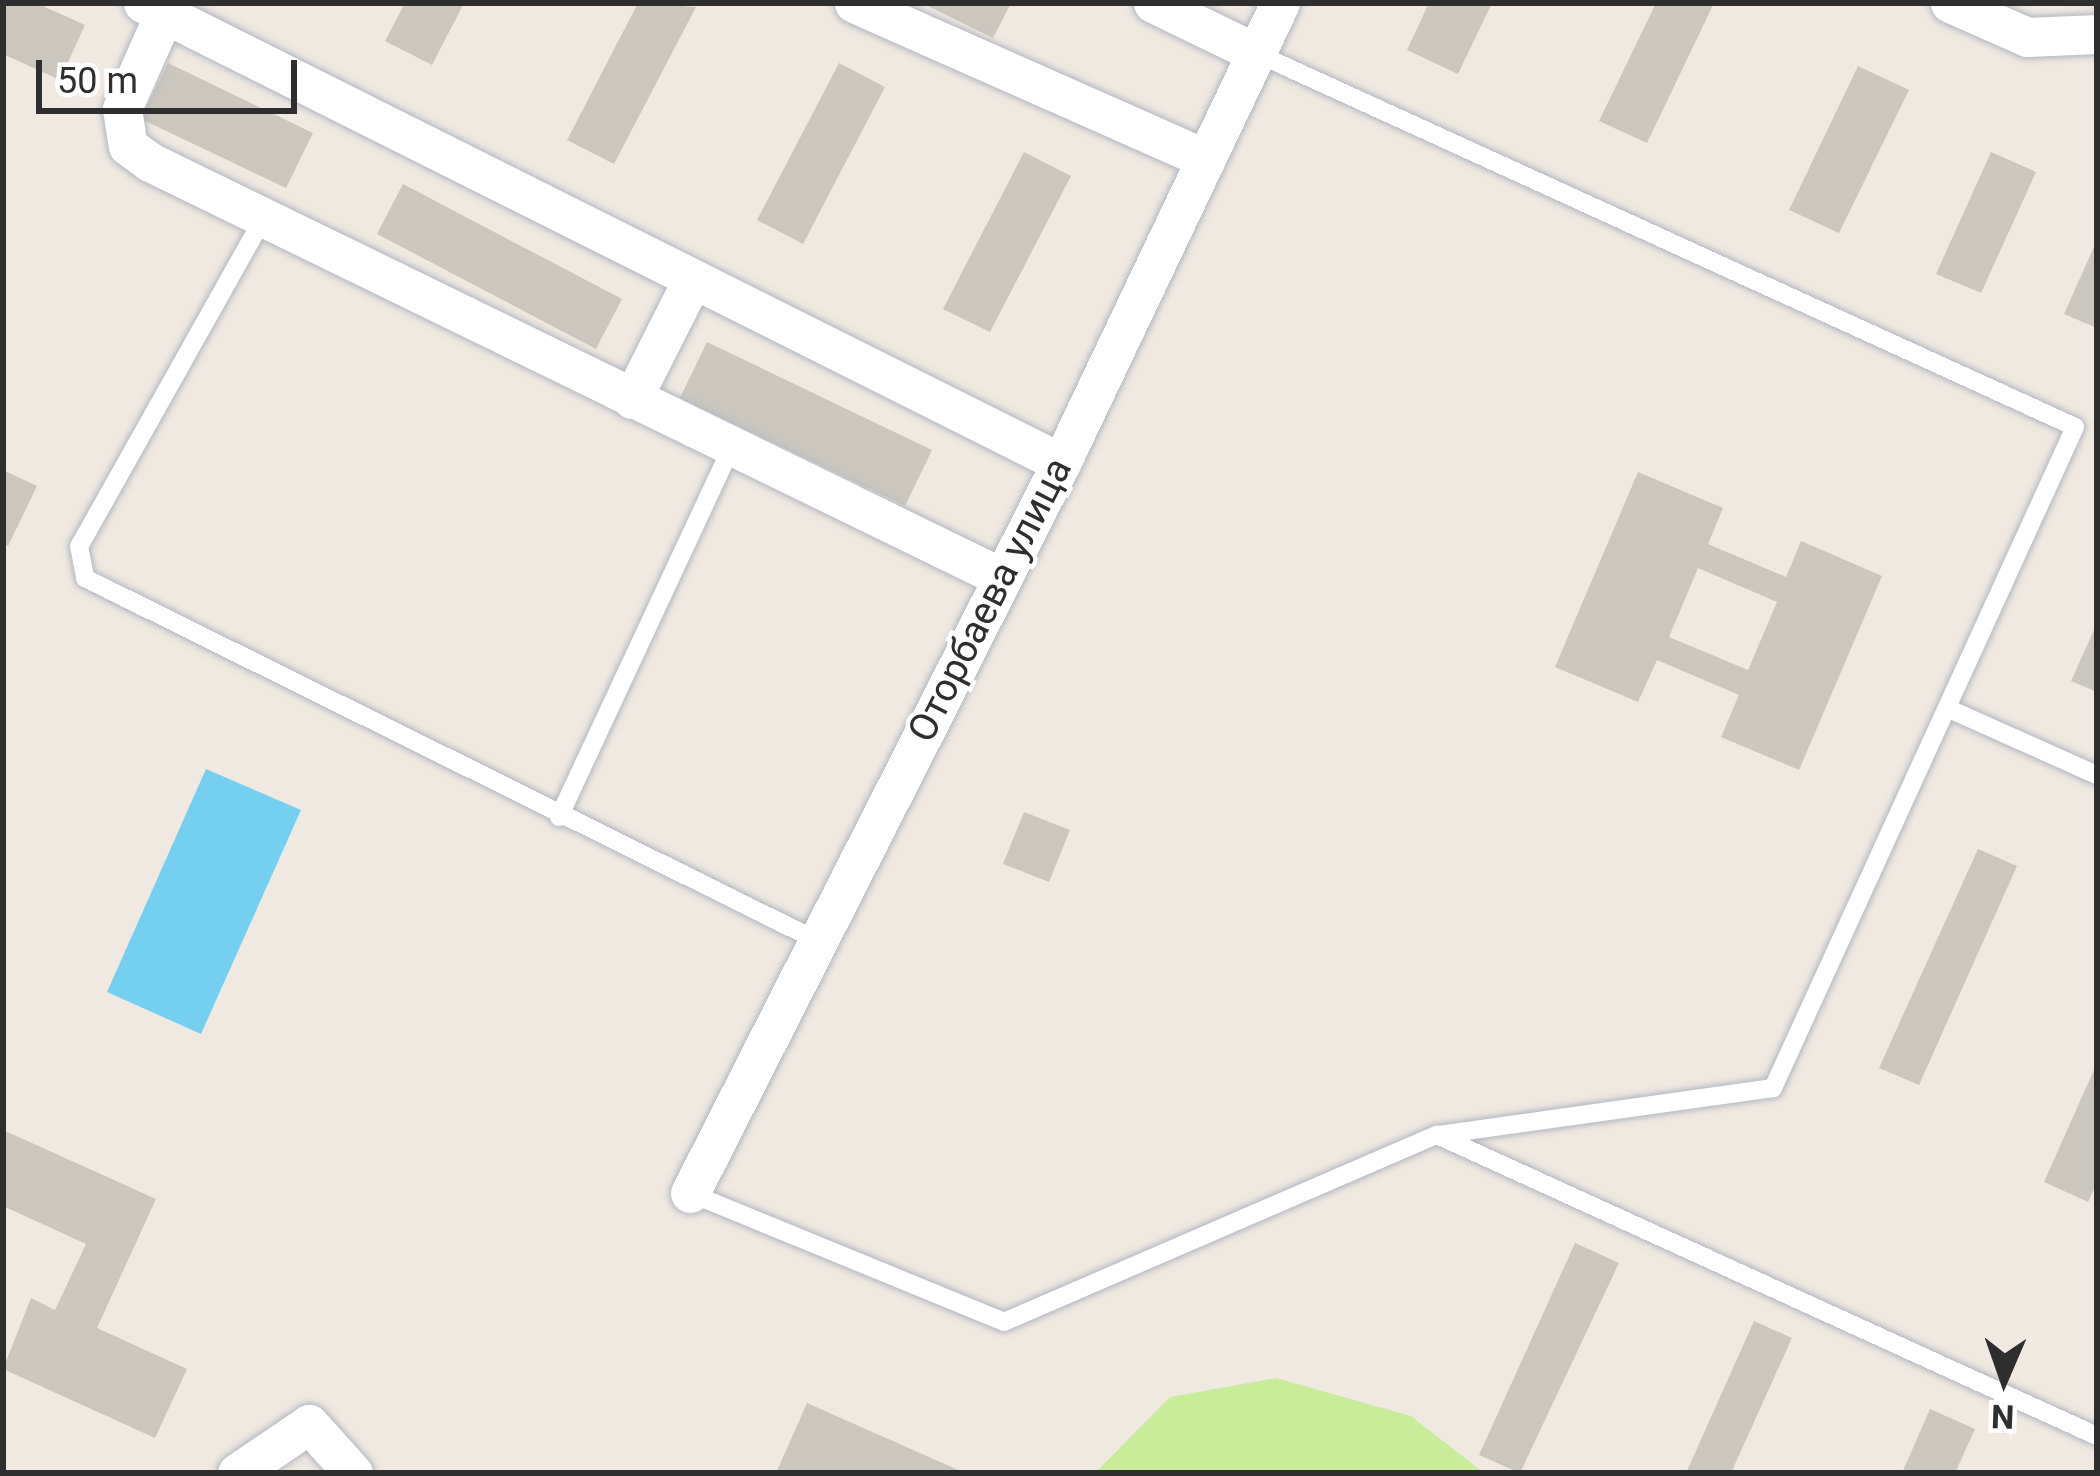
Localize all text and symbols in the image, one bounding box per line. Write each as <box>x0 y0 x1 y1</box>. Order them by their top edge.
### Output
scale bar <box>42 36 303 110</box>
text: 50 m <box>57 60 138 102</box>
street label: Оторбаева улица <box>898 450 1082 750</box>
north arrow <box>1944 1320 2064 1440</box>
text: N <box>1990 1397 2015 1436</box>

